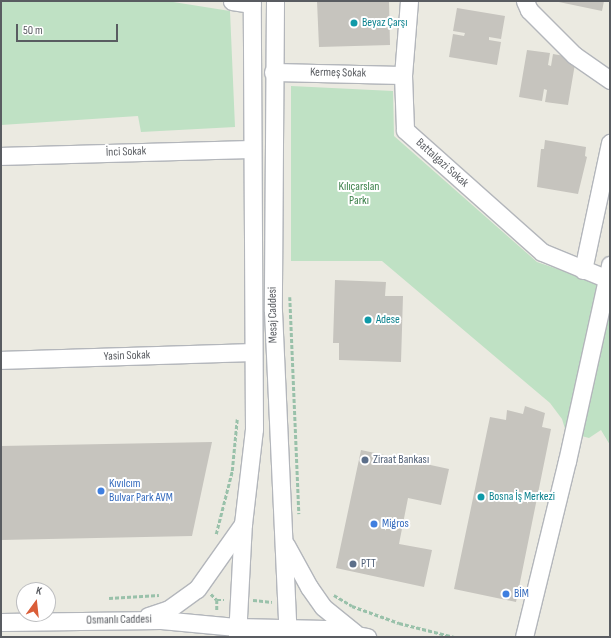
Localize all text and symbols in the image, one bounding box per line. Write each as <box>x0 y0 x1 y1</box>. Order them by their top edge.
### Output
scale bar <box>18 16 120 42</box>
place label: Beyaz Çarşı <box>362 16 407 30</box>
marker: Beyaz Çarşı <box>349 18 359 28</box>
text: 50 m <box>23 23 43 38</box>
street label: Kermeş Sokak <box>310 65 366 81</box>
street label: Battalgazi Sokak <box>413 136 471 190</box>
street label: İnci Sokak <box>106 144 146 160</box>
park label: Kılıçarslan Parkı <box>339 180 379 208</box>
street label: Mesaj Caddesi <box>265 287 281 343</box>
place label: Adese <box>376 313 400 327</box>
marker: Adese <box>363 315 373 325</box>
street label: Yasin Sokak <box>103 348 151 364</box>
place label: Ziraat Bankası <box>373 453 429 467</box>
marker: Ziraat Bankası <box>360 455 370 465</box>
place label: Kıvılcım Bulvar Park AVM <box>109 477 173 505</box>
marker: Kıvılcım Bulvar Park AVM <box>96 486 106 496</box>
place label: Bosna İş Merkezi <box>489 490 555 504</box>
marker: Bosna İş Merkezi <box>476 492 486 502</box>
place label: Migros <box>382 517 409 531</box>
marker: Migros <box>369 519 379 529</box>
place label: PTT <box>361 557 376 571</box>
marker: PTT <box>348 559 358 569</box>
north arrow <box>16 582 56 622</box>
text: K <box>35 584 43 598</box>
place label: BİM <box>514 587 529 601</box>
marker: BİM <box>501 589 511 599</box>
street label: Osmanlı Caddesi <box>86 612 152 628</box>

